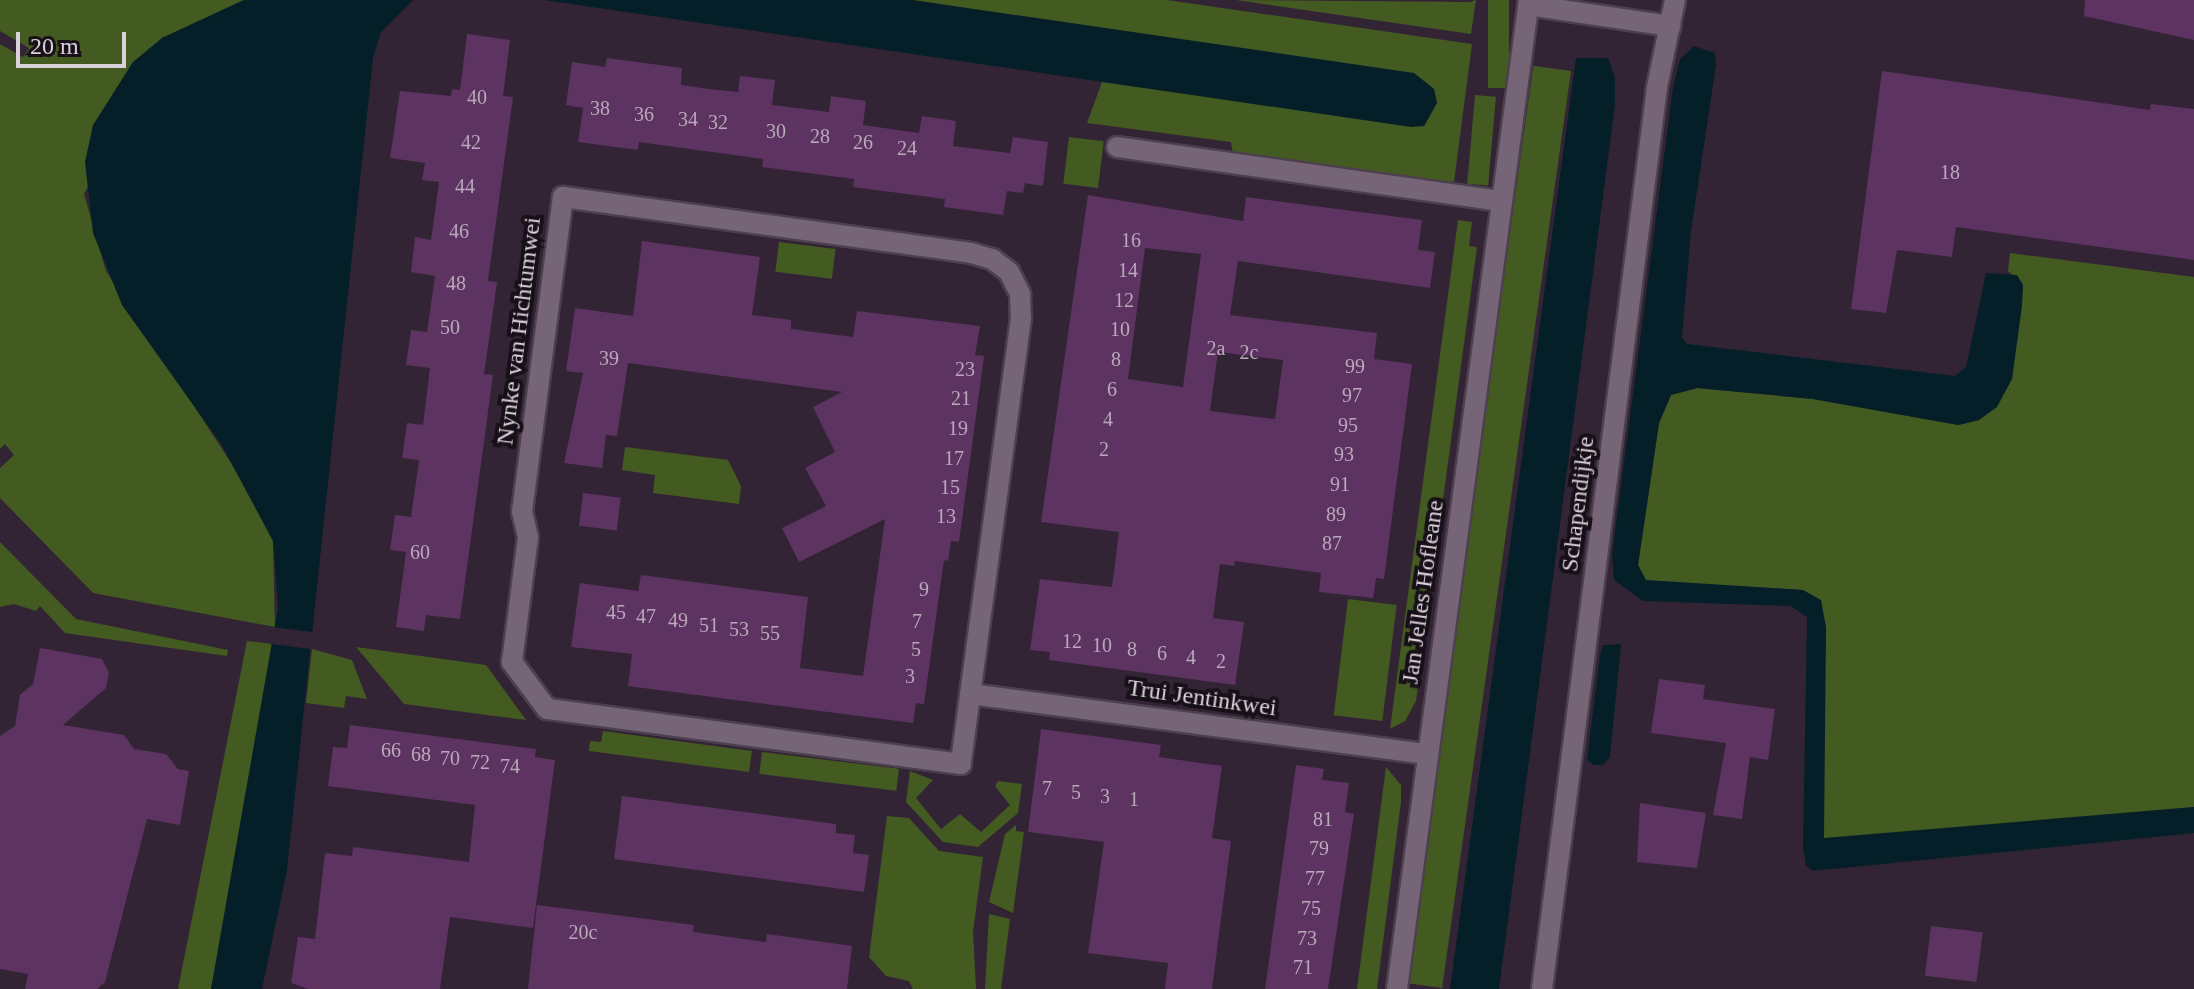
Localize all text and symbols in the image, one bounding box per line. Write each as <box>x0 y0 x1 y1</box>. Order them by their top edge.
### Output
scale bar <box>20 16 130 66</box>
text: 20 m <box>30 33 79 59</box>
house number: 40 <box>467 85 487 109</box>
house number: 38 <box>590 96 610 120</box>
house number: 36 <box>634 102 654 126</box>
house number: 34 <box>678 107 698 131</box>
house number: 32 <box>708 110 728 134</box>
house number: 30 <box>766 119 786 143</box>
house number: 28 <box>810 124 830 148</box>
house number: 42 <box>461 130 481 154</box>
house number: 26 <box>853 130 873 154</box>
house number: 24 <box>897 136 917 160</box>
house number: 18 <box>1940 160 1960 184</box>
house number: 44 <box>455 174 475 198</box>
street label: Nynke van Hichtumwei <box>491 215 547 447</box>
house number: 46 <box>449 219 469 243</box>
house number: 16 <box>1121 228 1141 252</box>
house number: 14 <box>1118 258 1138 282</box>
house number: 48 <box>446 271 466 295</box>
house number: 12 <box>1114 288 1134 312</box>
house number: 50 <box>440 315 460 339</box>
house number: 10 <box>1110 317 1130 341</box>
house number: 2a <box>1207 336 1225 360</box>
house number: 2c <box>1240 340 1258 364</box>
house number: 39 <box>599 346 619 370</box>
house number: 8 <box>1111 347 1121 371</box>
house number: 99 <box>1345 354 1365 378</box>
house number: 23 <box>955 357 975 381</box>
house number: 6 <box>1107 377 1117 401</box>
house number: 97 <box>1342 383 1362 407</box>
house number: 21 <box>951 386 971 410</box>
house number: 4 <box>1103 407 1113 431</box>
house number: 95 <box>1338 413 1358 437</box>
house number: 19 <box>948 416 968 440</box>
street label: Schapendijkje <box>1555 435 1601 573</box>
house number: 2 <box>1099 437 1109 461</box>
house number: 93 <box>1334 442 1354 466</box>
house number: 17 <box>944 446 964 470</box>
house number: 91 <box>1330 472 1350 496</box>
house number: 15 <box>940 475 960 499</box>
street label: Jan Jelles Hofleane <box>1396 498 1450 686</box>
house number: 89 <box>1326 502 1346 526</box>
house number: 13 <box>936 504 956 528</box>
house number: 87 <box>1322 531 1342 555</box>
house number: 60 <box>410 540 430 564</box>
house number: 9 <box>919 577 929 601</box>
house number: 45 <box>606 600 626 624</box>
house number: 47 <box>636 604 656 628</box>
house number: 49 <box>668 608 688 632</box>
house number: 7 <box>912 609 922 633</box>
house number: 51 <box>699 613 719 637</box>
house number: 53 <box>729 617 749 641</box>
house number: 55 <box>760 621 780 645</box>
house number: 12 <box>1062 629 1082 653</box>
house number: 10 <box>1092 633 1112 657</box>
house number: 5 <box>911 637 921 661</box>
house number: 8 <box>1127 637 1137 661</box>
house number: 6 <box>1157 641 1167 665</box>
house number: 4 <box>1186 645 1196 669</box>
house number: 2 <box>1216 649 1226 673</box>
house number: 3 <box>905 664 915 688</box>
street label: Trui Jentinkwei <box>1125 673 1279 723</box>
house number: 66 <box>381 738 401 762</box>
house number: 68 <box>411 742 431 766</box>
house number: 70 <box>440 746 460 770</box>
house number: 72 <box>470 750 490 774</box>
house number: 74 <box>500 754 520 778</box>
house number: 7 <box>1042 776 1052 800</box>
house number: 5 <box>1071 780 1081 804</box>
house number: 3 <box>1100 784 1110 808</box>
house number: 1 <box>1129 787 1139 811</box>
house number: 81 <box>1313 807 1333 831</box>
house number: 79 <box>1309 836 1329 860</box>
house number: 77 <box>1305 866 1325 890</box>
house number: 75 <box>1301 896 1321 920</box>
house number: 20c <box>569 920 597 944</box>
house number: 73 <box>1297 926 1317 950</box>
house number: 71 <box>1293 955 1313 979</box>

